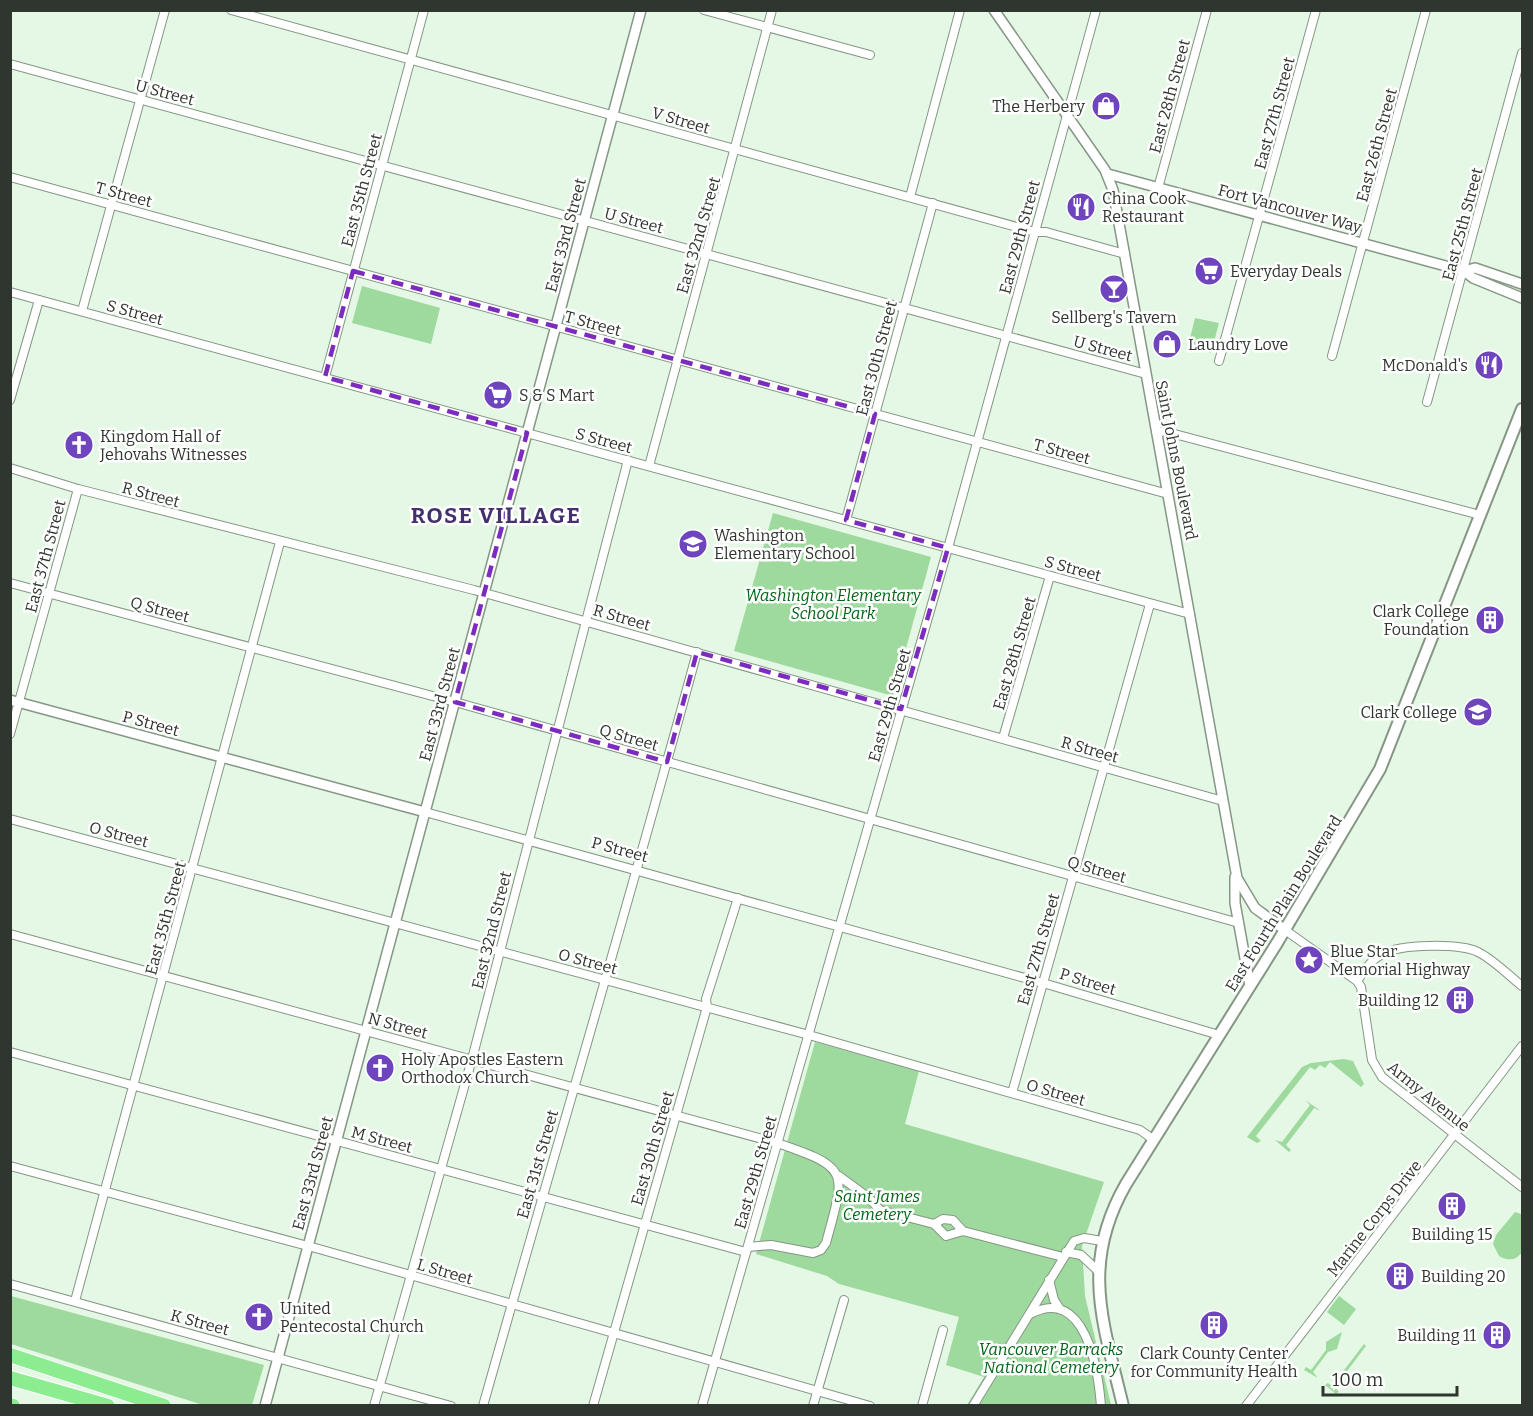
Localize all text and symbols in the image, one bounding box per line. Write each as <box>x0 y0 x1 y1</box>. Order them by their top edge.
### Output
street label: East 28th Street <box>1145 37 1194 155</box>
street label: East 27th Street <box>1250 55 1299 171</box>
street label: U Street <box>133 75 197 110</box>
street label: East 26th Street <box>1352 86 1401 204</box>
shop icon: The Herbery <box>1090 90 1122 122</box>
place label: The Herbery <box>992 97 1086 116</box>
street label: V Street <box>650 103 712 138</box>
street label: East 35th Street <box>337 131 386 249</box>
street label: East 25th Street <box>1438 165 1487 283</box>
street label: East 32nd Street <box>673 174 724 296</box>
street label: East 33rd Street <box>541 176 590 294</box>
street label: T Street <box>94 178 154 211</box>
street label: East 29th Street <box>995 178 1044 296</box>
street label: Fort Vancouver Way <box>1216 180 1364 237</box>
place label: China Cook Restaurant <box>1102 189 1186 226</box>
restaurant icon: China Cook Restaurant <box>1065 191 1097 223</box>
street label: U Street <box>602 203 666 238</box>
supermarket icon: Everyday Deals <box>1193 255 1225 287</box>
place label: Everyday Deals <box>1230 262 1342 281</box>
bar icon: Sellberg's Tavern <box>1098 273 1130 305</box>
street label: S Street <box>104 296 166 329</box>
street label: East 30th Street <box>852 298 901 418</box>
street label: T Street <box>563 307 623 340</box>
place label: Sellberg's Tavern <box>1051 308 1177 327</box>
shop icon: Laundry Love <box>1151 328 1183 360</box>
street label: U Street <box>1071 331 1135 366</box>
place label: Laundry Love <box>1188 335 1288 354</box>
restaurant icon: McDonald's <box>1473 349 1505 381</box>
place label: McDonald's <box>1382 356 1468 375</box>
supermarket icon: S & S Mart <box>482 379 514 411</box>
street label: Saint Johns Boulevard <box>1152 379 1201 542</box>
place label: S & S Mart <box>519 386 595 405</box>
street label: S Street <box>573 424 635 457</box>
place label: Kingdom Hall of Jehovahs Witnesses <box>99 427 247 464</box>
church icon: Kingdom Hall of Jehovahs Witnesses <box>63 429 95 461</box>
street label: T Street <box>1032 435 1092 468</box>
street label: R Street <box>120 478 182 511</box>
street label: East 37th Street <box>21 497 70 615</box>
district label: ROSE VILLAGE <box>411 502 581 529</box>
place label: Washington Elementary School <box>714 526 855 563</box>
school or university icon: Washington Elementary School <box>677 528 709 560</box>
street label: S Street <box>1042 552 1104 585</box>
park label: Washington Elementary School Park <box>745 586 922 623</box>
street label: Q Street <box>128 592 192 627</box>
street label: East 28th Street <box>989 594 1040 712</box>
street label: R Street <box>591 600 653 635</box>
place label: Clark College Foundation <box>1372 602 1469 639</box>
building icon: Clark College Foundation <box>1474 604 1506 636</box>
street label: East 33rd Street <box>415 645 464 763</box>
street label: East 29th Street <box>864 646 915 764</box>
school or university icon: Clark College <box>1462 696 1494 728</box>
place label: Clark College <box>1360 703 1457 722</box>
street label: P Street <box>120 707 181 740</box>
street label: Q Street <box>597 720 661 755</box>
street label: R Street <box>1059 732 1121 767</box>
street label: East Fourth Plain Boulevard <box>1221 811 1346 995</box>
street label: O Street <box>87 818 151 852</box>
street label: P Street <box>589 833 650 866</box>
street label: Q Street <box>1065 852 1129 887</box>
street label: East 35th Street <box>141 859 190 977</box>
street label: East 32nd Street <box>468 869 515 991</box>
street label: East 27th Street <box>1013 891 1064 1007</box>
place label: Blue Star Memorial Highway <box>1330 942 1471 979</box>
place icon: Blue Star Memorial Highway <box>1293 944 1325 976</box>
street label: O Street <box>556 945 620 979</box>
street label: P Street <box>1057 964 1119 999</box>
building icon: Building 12 <box>1444 984 1476 1016</box>
place label: Building 12 <box>1358 991 1439 1010</box>
street label: N Street <box>366 1008 430 1043</box>
place label: Holy Apostles Eastern Orthodox Church <box>401 1050 563 1087</box>
church icon: Holy Apostles Eastern Orthodox Church <box>364 1052 396 1084</box>
street label: Army Avenue <box>1384 1057 1474 1135</box>
street label: O Street <box>1024 1075 1088 1110</box>
street label: East 30th Street <box>627 1088 678 1208</box>
street label: East 31st Street <box>513 1107 562 1221</box>
street label: East 29th Street <box>730 1113 781 1231</box>
street label: East 33rd Street <box>288 1114 337 1232</box>
street label: M Street <box>349 1122 415 1157</box>
street label: Marine Corps Drive <box>1323 1156 1426 1280</box>
park label: Saint James Cemetery <box>834 1187 920 1224</box>
building icon: Building 15 <box>1436 1190 1468 1222</box>
place label: Building 15 <box>1412 1225 1492 1244</box>
street label: L Street <box>415 1254 475 1289</box>
building icon: Building 20 <box>1384 1260 1416 1292</box>
place label: Building 20 <box>1421 1267 1506 1286</box>
place label: United Pentecostal Church <box>280 1299 424 1336</box>
church icon: United Pentecostal Church <box>243 1301 275 1333</box>
street label: K Street <box>169 1306 231 1339</box>
building icon: Clark County Center for Community Health <box>1198 1309 1230 1341</box>
building icon: Building 11 <box>1481 1319 1513 1351</box>
place label: Building 11 <box>1397 1326 1476 1345</box>
park label: Vancouver Barracks National Cemetery <box>979 1340 1124 1377</box>
place label: Clark County Center for Community Health <box>1131 1344 1297 1381</box>
scale bar <box>1323 1359 1456 1397</box>
text: 100 m <box>1332 1369 1383 1391</box>

